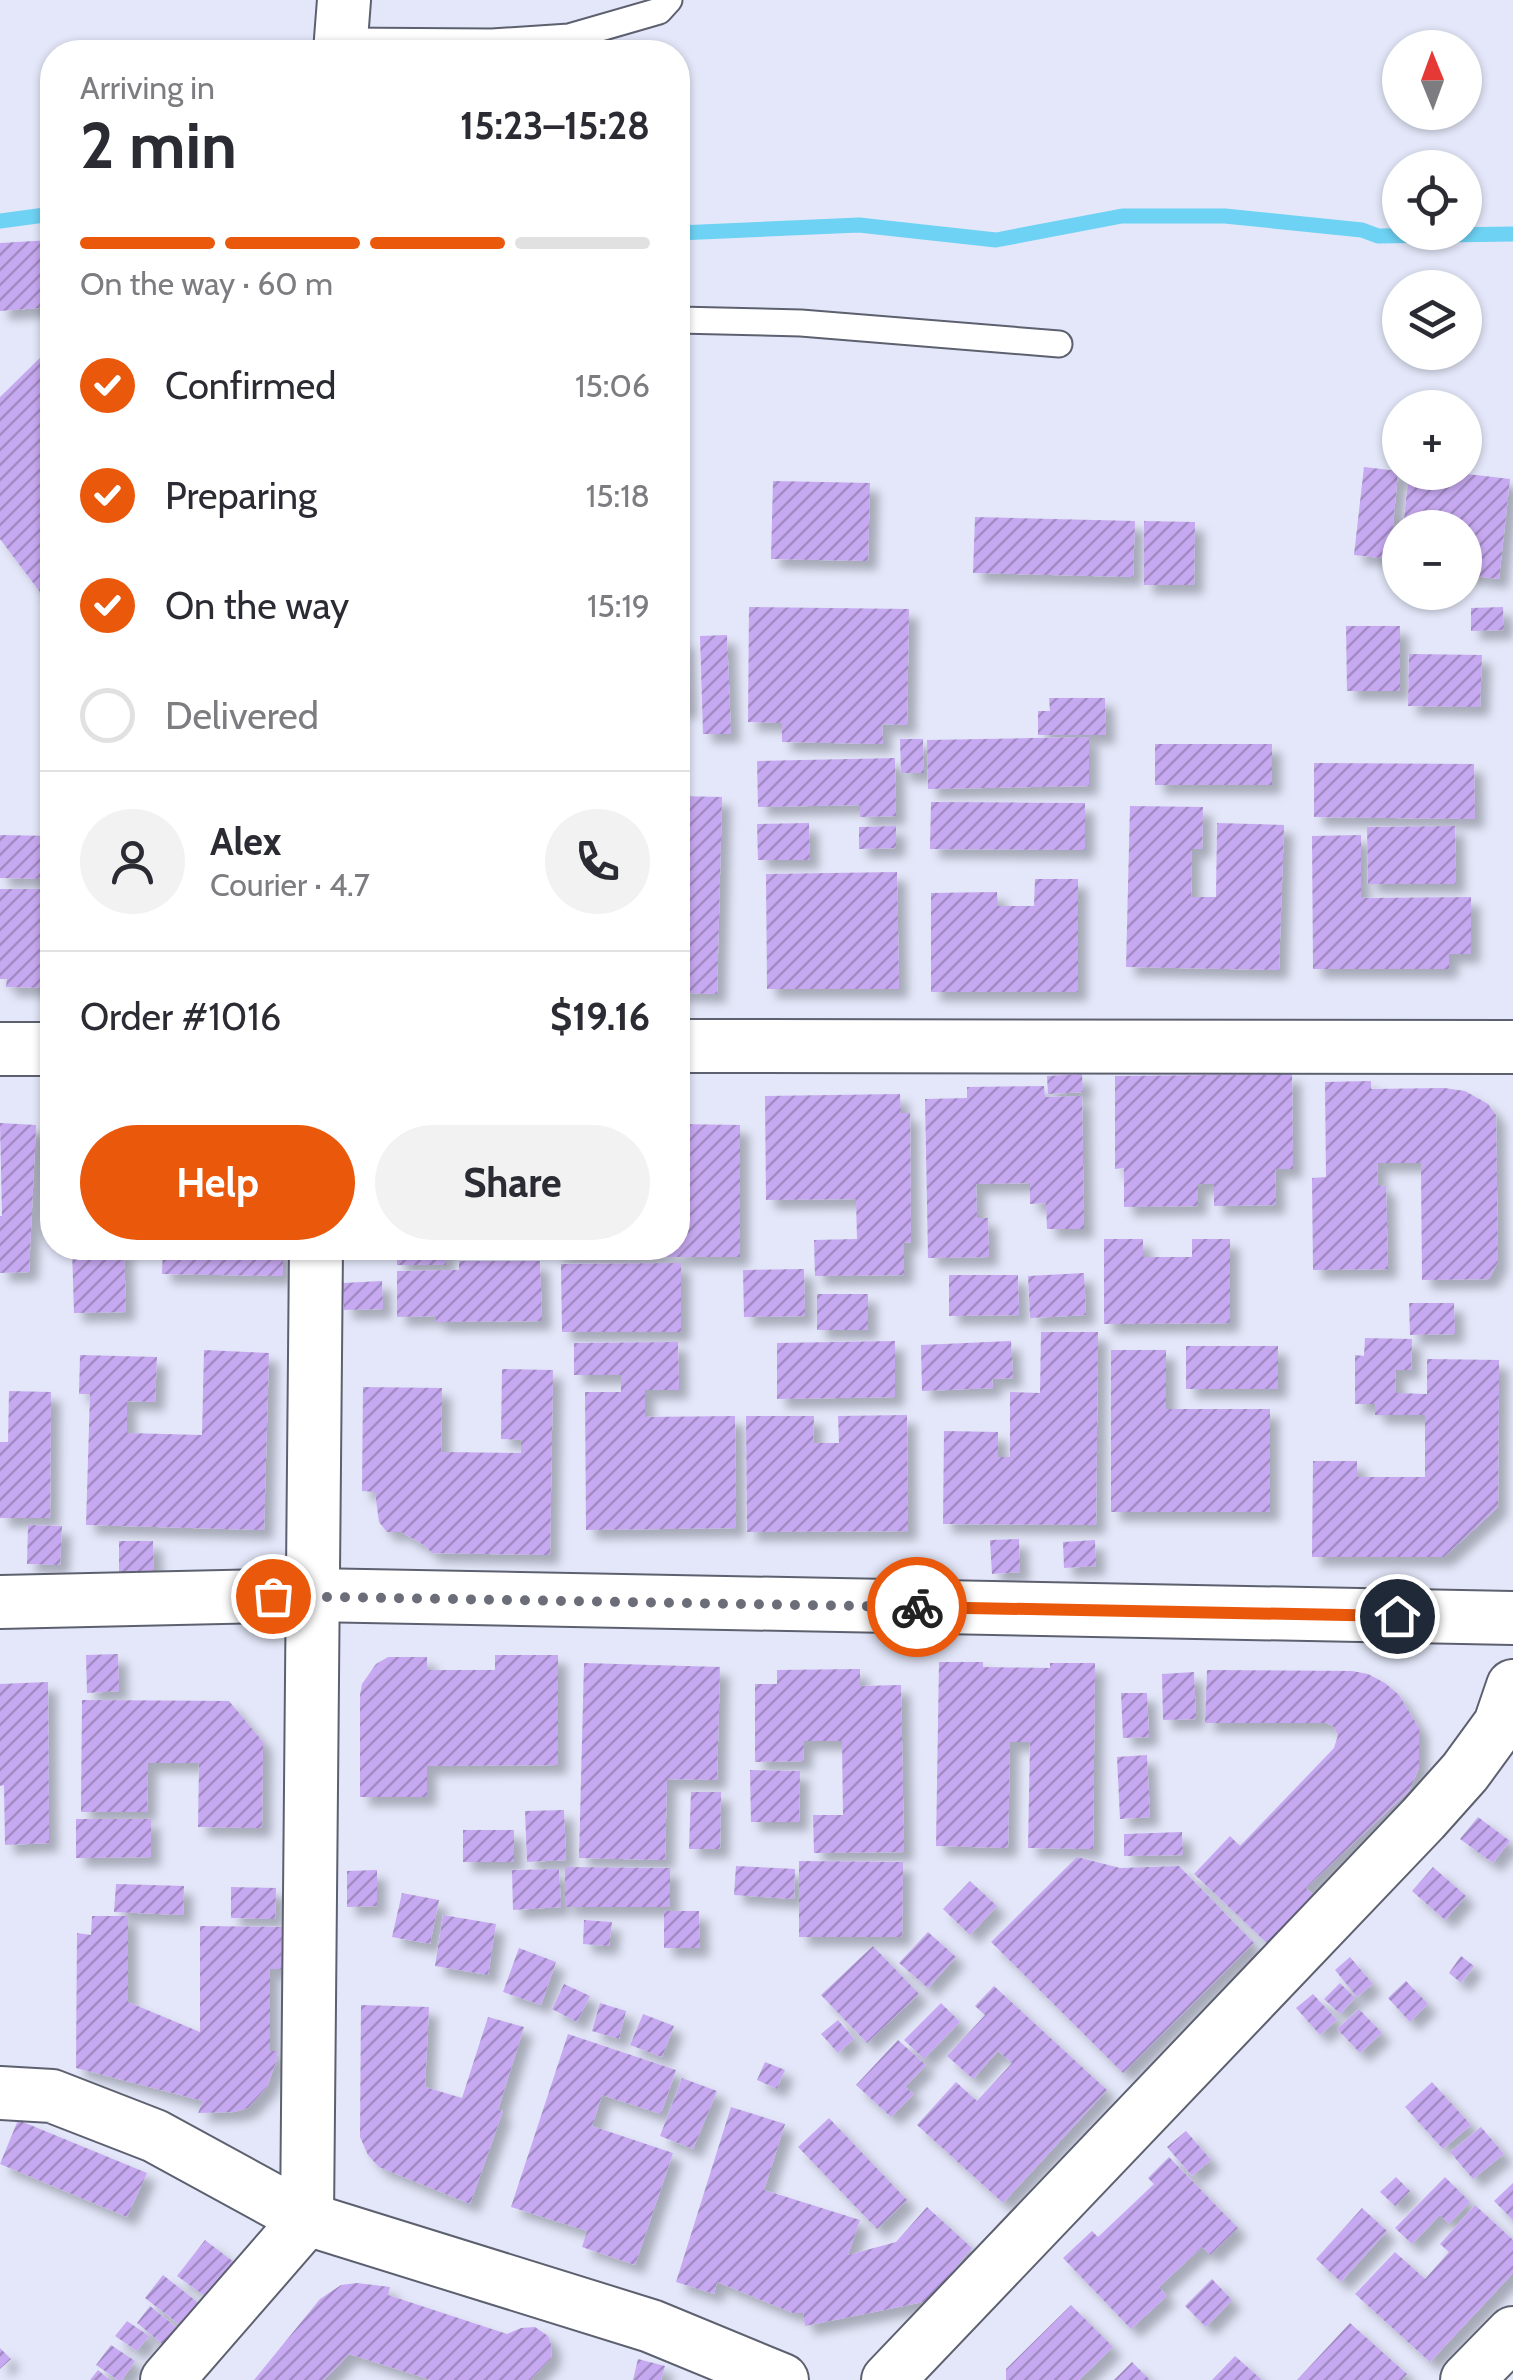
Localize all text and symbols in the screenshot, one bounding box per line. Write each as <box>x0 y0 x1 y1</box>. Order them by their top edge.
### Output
north arrow <box>1382 30 1482 130</box>
map controls <box>1382 30 1482 610</box>
text: Arriving in <box>80 68 215 107</box>
text: 15:23–15:28 <box>460 102 650 149</box>
text: 2 min <box>80 105 237 184</box>
button: locate <box>1382 150 1482 250</box>
text: On the way · 60 m <box>80 264 333 303</box>
button: layers <box>1382 270 1482 370</box>
icon: check <box>80 358 135 413</box>
text: Confirmed <box>165 362 336 409</box>
text: 15:06 <box>575 366 650 405</box>
button: + <box>1382 390 1482 490</box>
icon: check <box>80 468 135 523</box>
text: Preparing <box>165 472 317 519</box>
text: 15:18 <box>586 476 650 515</box>
button: − <box>1382 510 1482 610</box>
icon: check <box>80 578 135 633</box>
text: On the way <box>165 582 349 629</box>
text: 15:19 <box>587 586 650 625</box>
text: Delivered <box>165 692 319 739</box>
button: person <box>80 809 185 914</box>
button: phone <box>545 809 650 914</box>
text: Alex <box>210 818 281 865</box>
text: Courier · 4.7 <box>210 865 370 904</box>
text: Order #1016 <box>80 993 281 1040</box>
text: $19.16 <box>550 993 650 1040</box>
button: Help <box>80 1125 355 1240</box>
button: Share <box>375 1125 650 1240</box>
pin <box>231 1554 316 1639</box>
courier <box>867 1557 967 1657</box>
icon: bag <box>246 1569 301 1624</box>
pin <box>1355 1574 1440 1659</box>
icon: bike <box>890 1580 945 1635</box>
icon: home <box>1370 1589 1425 1644</box>

